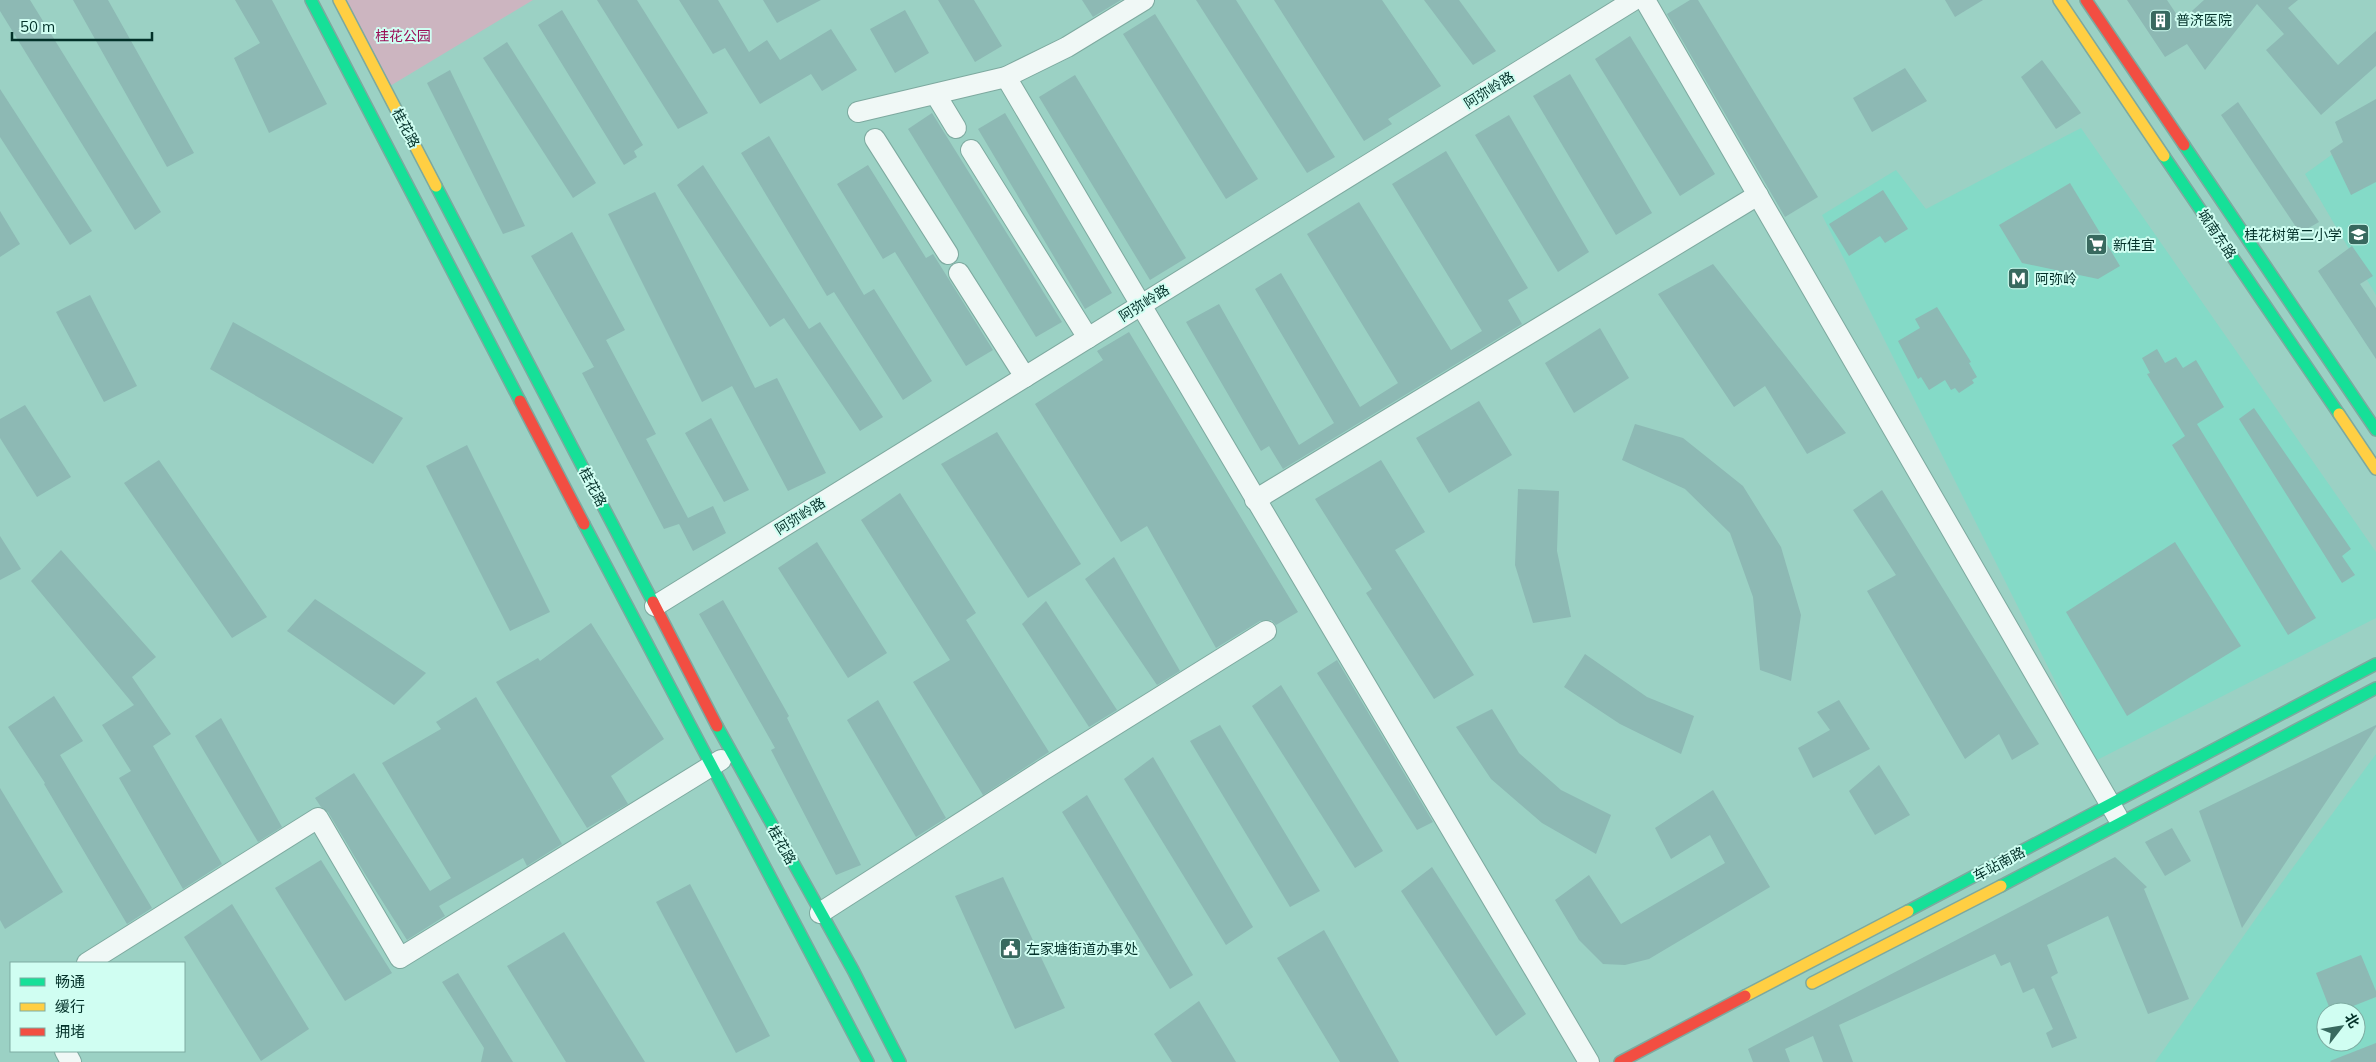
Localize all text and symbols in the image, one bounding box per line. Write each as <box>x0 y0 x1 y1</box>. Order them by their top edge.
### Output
building icon: 普济医院 <box>2148 8 2172 32</box>
scale bar <box>12 10 152 42</box>
place label: 普济医院 <box>2176 11 2232 29</box>
text: 50 m <box>20 17 55 36</box>
park label: 桂花公园 <box>375 27 431 45</box>
street label: 阿弥岭路 <box>1460 68 1518 112</box>
street label: 桂花路 <box>388 105 424 151</box>
street label: 城南东路 <box>2194 206 2240 262</box>
school or university icon: 桂花树第二小学 <box>2346 223 2370 247</box>
place label: 桂花树第二小学 <box>2244 226 2342 244</box>
supermarket icon: 新佳宜 <box>2085 233 2109 257</box>
place label: 新佳宜 <box>2113 236 2155 254</box>
metro station icon: 阿弥岭 <box>2007 267 2031 291</box>
place label: 阿弥岭 <box>2035 270 2077 288</box>
street label: 阿弥岭路 <box>1115 281 1173 325</box>
street label: 桂花路 <box>575 464 611 510</box>
street label: 阿弥岭路 <box>771 494 829 538</box>
street label: 桂花路 <box>764 822 800 868</box>
street label: 车站南路 <box>1970 843 2028 885</box>
public building icon: 左家塘街道办事处 <box>998 937 1022 961</box>
place label: 左家塘街道办事处 <box>1026 940 1138 958</box>
legend <box>10 962 185 1052</box>
text: 畅通 <box>55 972 85 991</box>
text: 缓行 <box>55 997 85 1016</box>
north arrow <box>2316 1002 2366 1052</box>
text: 北 <box>2341 1010 2363 1031</box>
text: 拥堵 <box>55 1022 85 1041</box>

